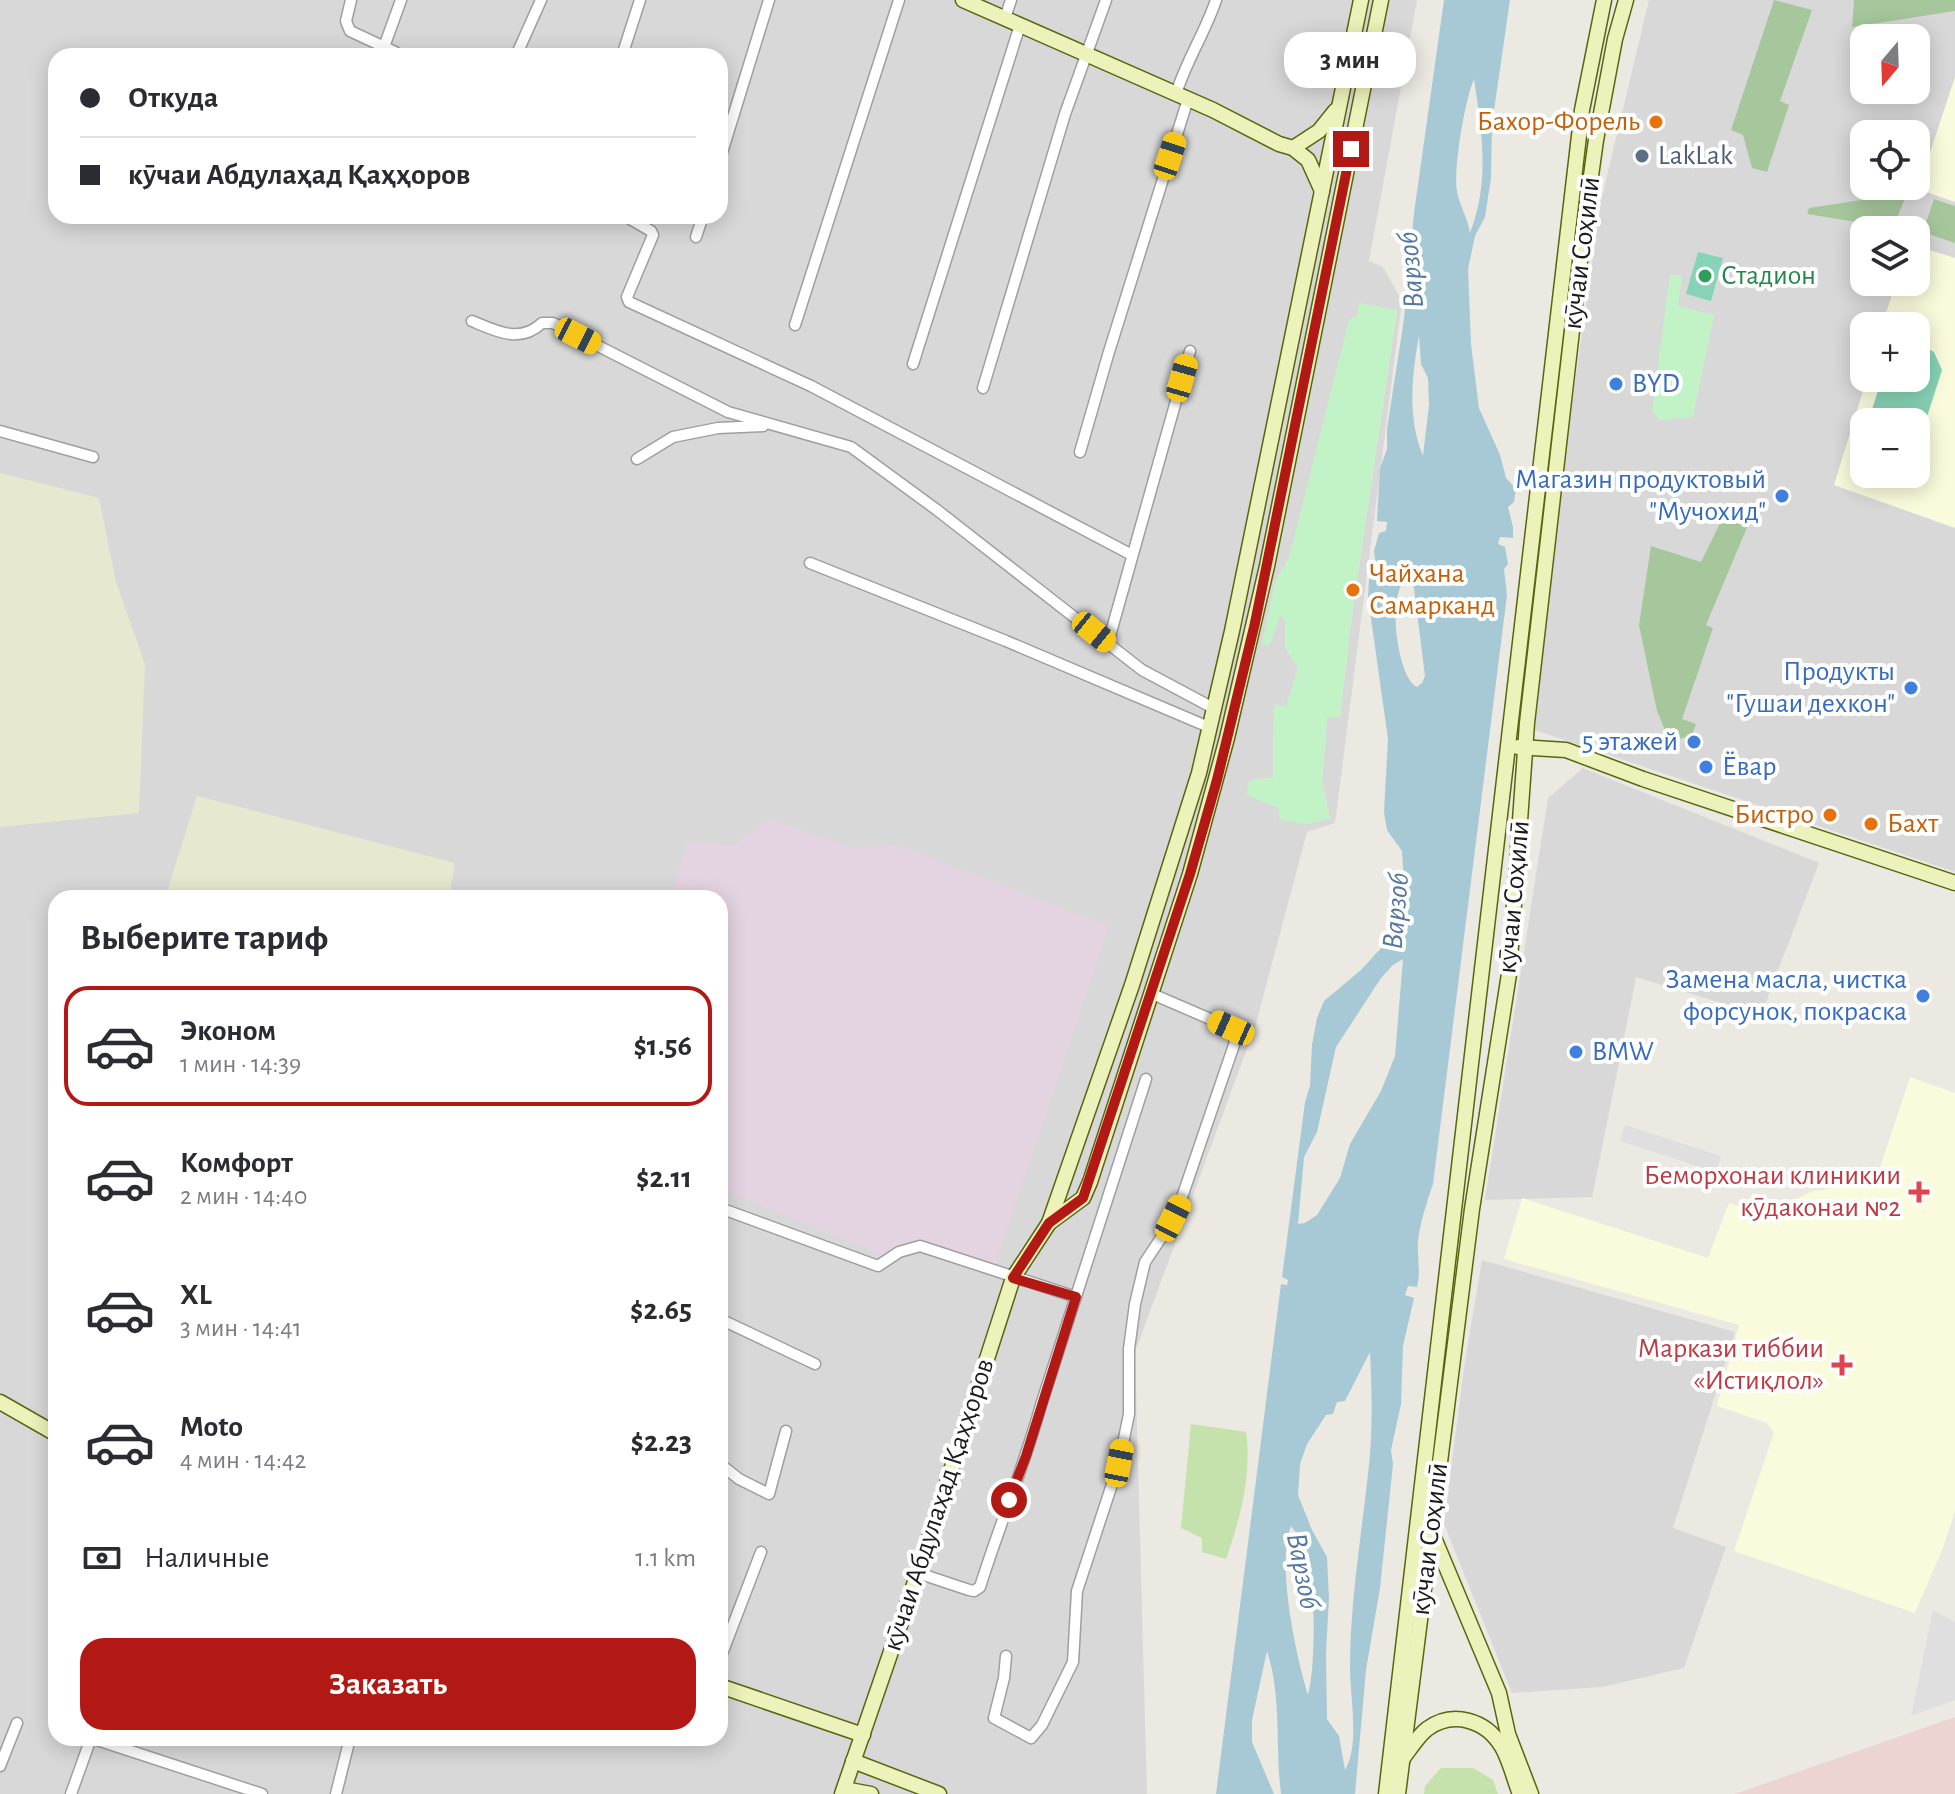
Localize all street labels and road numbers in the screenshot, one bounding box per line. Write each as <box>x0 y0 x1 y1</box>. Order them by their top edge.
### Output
street label: кӯчаи Соҳилӣ <box>1559 175 1605 331</box>
street label: кӯчаи Соҳилӣ <box>1493 819 1535 975</box>
street label: кӯчаи Абдулаҳад Қаҳҳоров <box>878 1355 1000 1655</box>
street label: кӯчаи Соҳилӣ <box>1407 1461 1453 1617</box>

